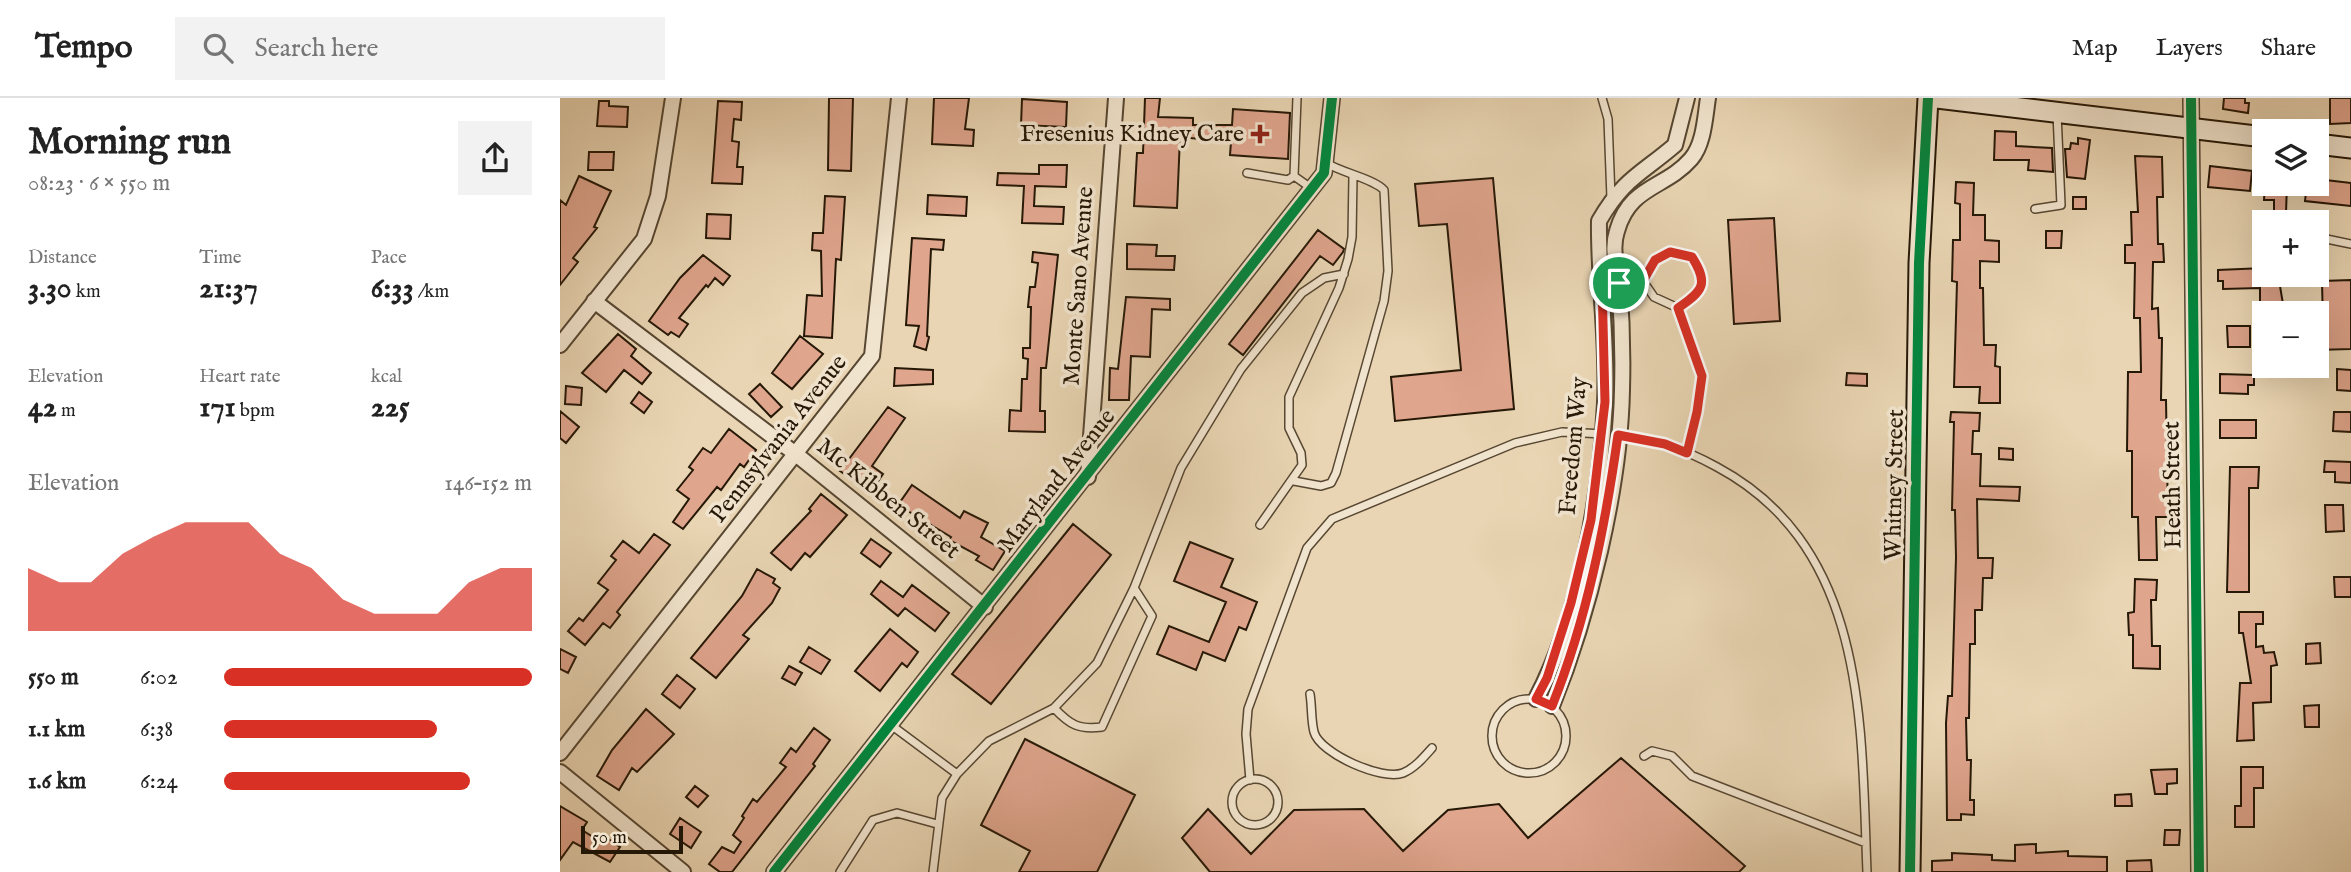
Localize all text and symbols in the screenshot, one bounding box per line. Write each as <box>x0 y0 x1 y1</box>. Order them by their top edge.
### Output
search box <box>175 17 665 80</box>
text: Tempo <box>35 27 133 69</box>
icon: search <box>199 29 237 67</box>
text: Search here <box>255 32 378 65</box>
text: Map <box>2072 33 2118 64</box>
text: Layers <box>2156 33 2223 64</box>
text: Share <box>2261 33 2316 64</box>
text: Morning run <box>28 119 231 167</box>
place label: Fresenius Kidney Care <box>1020 119 1244 150</box>
map controls <box>2252 119 2329 378</box>
button: layers <box>2252 119 2329 196</box>
button: share <box>458 121 532 195</box>
marker: Fresenius Kidney Care <box>1250 124 1270 144</box>
text: 08:23 · 6 × 550 m <box>28 169 170 198</box>
street label: Monte Sano Avenue <box>1057 185 1101 387</box>
button: + <box>2252 210 2329 287</box>
text: Distance <box>28 246 97 270</box>
text: Time <box>199 246 242 270</box>
text: Pace <box>371 246 407 270</box>
pin <box>1589 253 1649 313</box>
icon: arrive <box>1600 264 1638 302</box>
text: 3.30 <box>28 270 72 308</box>
text: 21:37 <box>199 270 258 308</box>
text: 6:33 <box>371 270 414 308</box>
text: km <box>72 280 101 304</box>
text: /km <box>414 280 449 304</box>
button: − <box>2252 301 2329 378</box>
street label: Pennsylvania Avenue <box>704 348 854 530</box>
text: Elevation <box>28 365 103 389</box>
text: Heart rate <box>199 365 280 389</box>
text: kcal <box>371 365 402 389</box>
street label: Freedom Way <box>1553 375 1595 516</box>
text: 42 <box>28 389 57 427</box>
text: 171 <box>199 389 236 427</box>
text: 225 <box>371 389 410 427</box>
text: m <box>57 399 76 423</box>
text: bpm <box>236 399 275 423</box>
street label: Maryland Avenue <box>991 403 1123 559</box>
street label: Whitney Street <box>1878 409 1912 561</box>
street label: Heath Street <box>2156 421 2190 549</box>
street label: Mc Kibben Street <box>810 432 966 566</box>
text: Elevation <box>28 469 119 498</box>
text: 146–152 m <box>444 469 532 498</box>
text: 550 m <box>28 663 79 692</box>
text: 6:02 <box>140 663 178 692</box>
text: 1.1 km <box>28 715 85 744</box>
text: 6:38 <box>140 715 173 744</box>
text: 1.6 km <box>28 767 86 796</box>
text: 6:24 <box>140 767 178 796</box>
scale bar <box>581 823 682 855</box>
text: 50 m <box>592 826 627 850</box>

